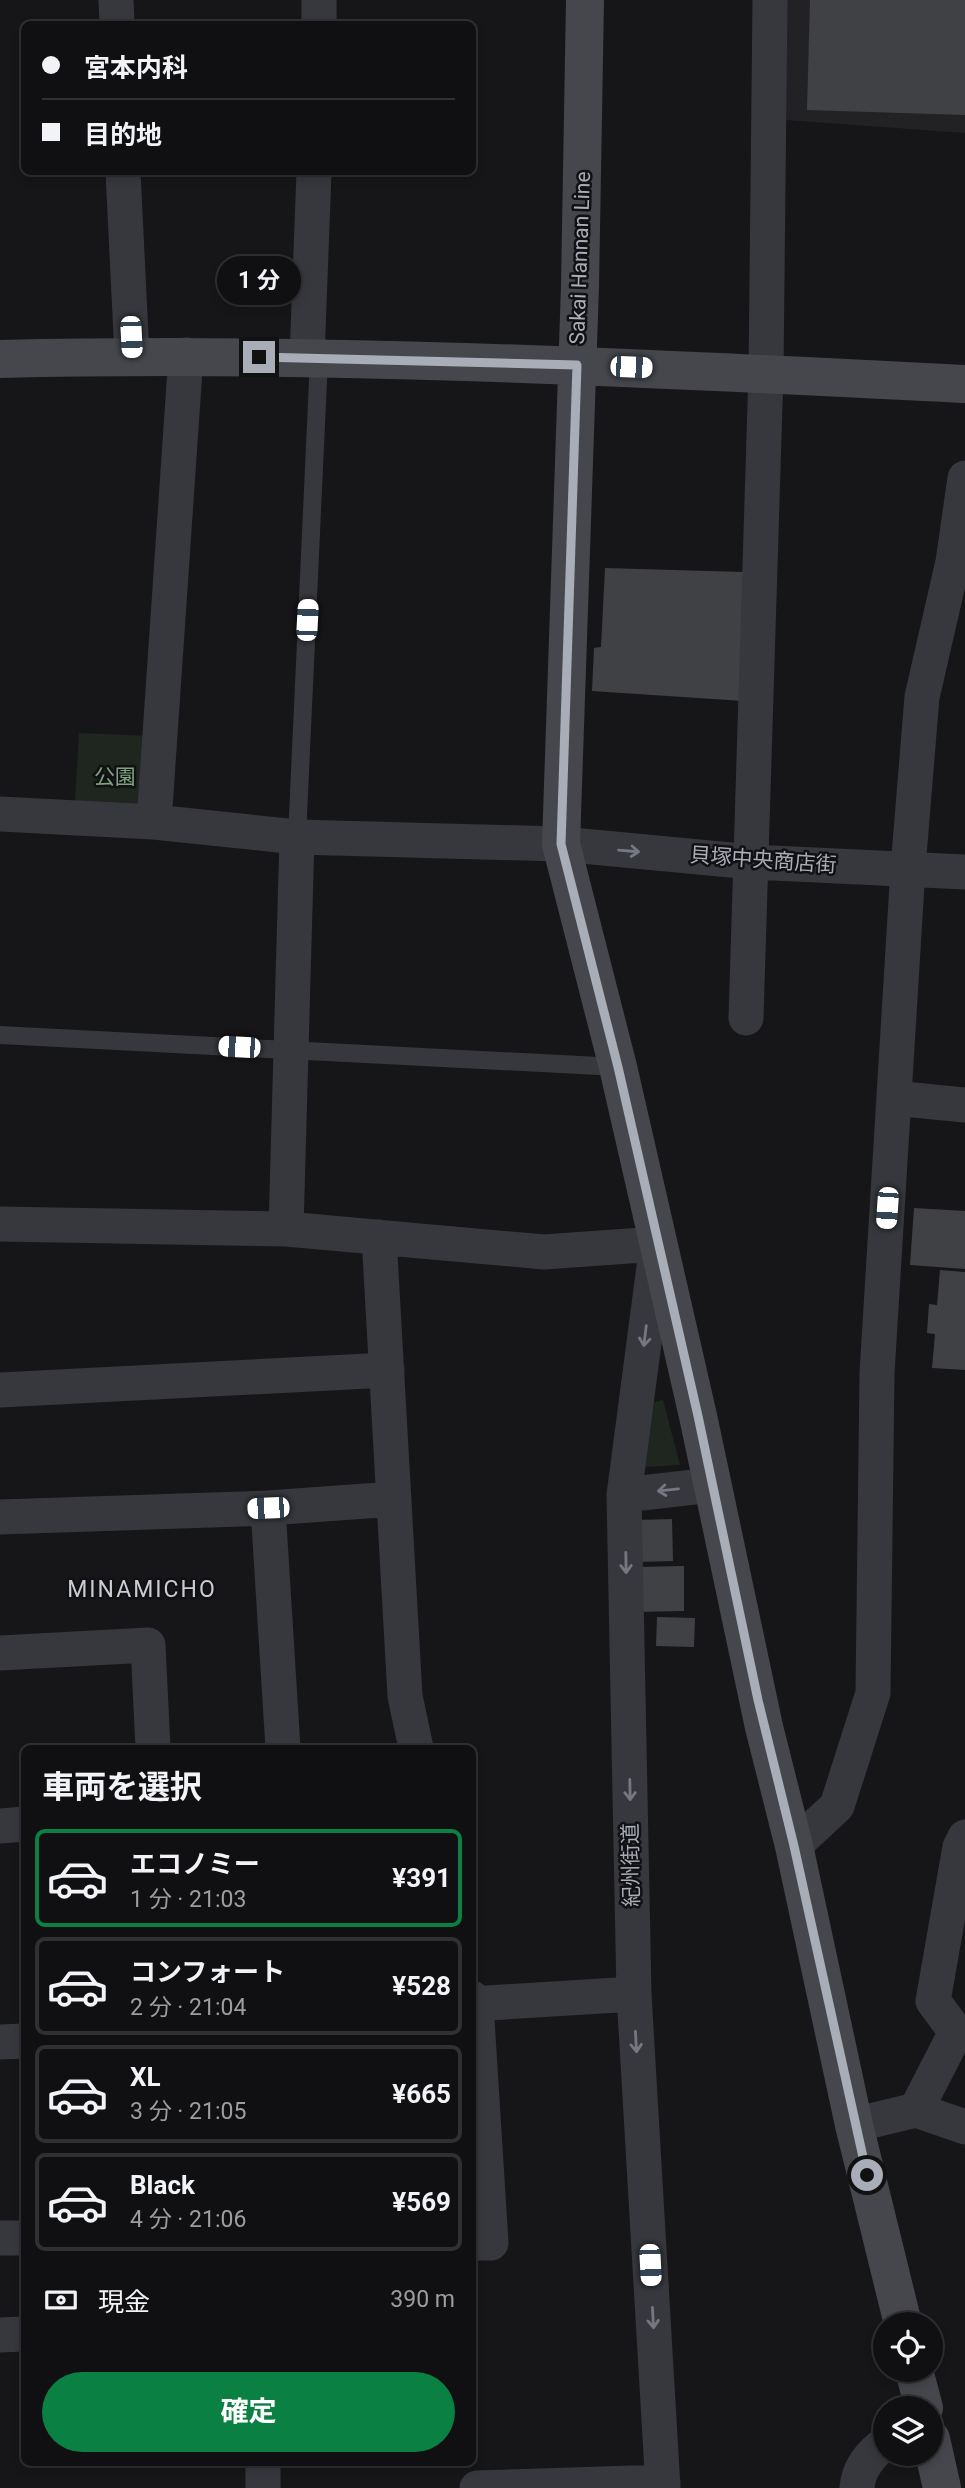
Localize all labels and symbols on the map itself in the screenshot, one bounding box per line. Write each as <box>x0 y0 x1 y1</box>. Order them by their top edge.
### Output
street label: Sakai Hannan Line <box>565 171 595 345</box>
callout: 1 分 <box>217 256 301 304</box>
car <box>120 315 143 359</box>
route end <box>243 341 275 373</box>
car <box>610 356 653 378</box>
car <box>296 598 319 642</box>
park label: 公園 <box>94 765 136 789</box>
street label: 貝塚中央商店街 <box>689 843 837 877</box>
one-way arrow <box>617 844 640 857</box>
car <box>218 1035 261 1059</box>
car <box>876 1186 899 1230</box>
one-way arrow <box>638 1324 651 1346</box>
one-way arrow <box>657 1484 680 1497</box>
car <box>247 1497 290 1519</box>
one-way arrow <box>619 1551 632 1574</box>
district label: MINAMICHO <box>67 1576 217 1603</box>
one-way arrow <box>623 1779 637 1802</box>
street label: 紀州街道 <box>618 1823 644 1907</box>
one-way arrow <box>630 2031 643 2054</box>
route start <box>851 2159 883 2191</box>
car <box>639 2243 662 2287</box>
one-way arrow <box>647 2307 660 2329</box>

